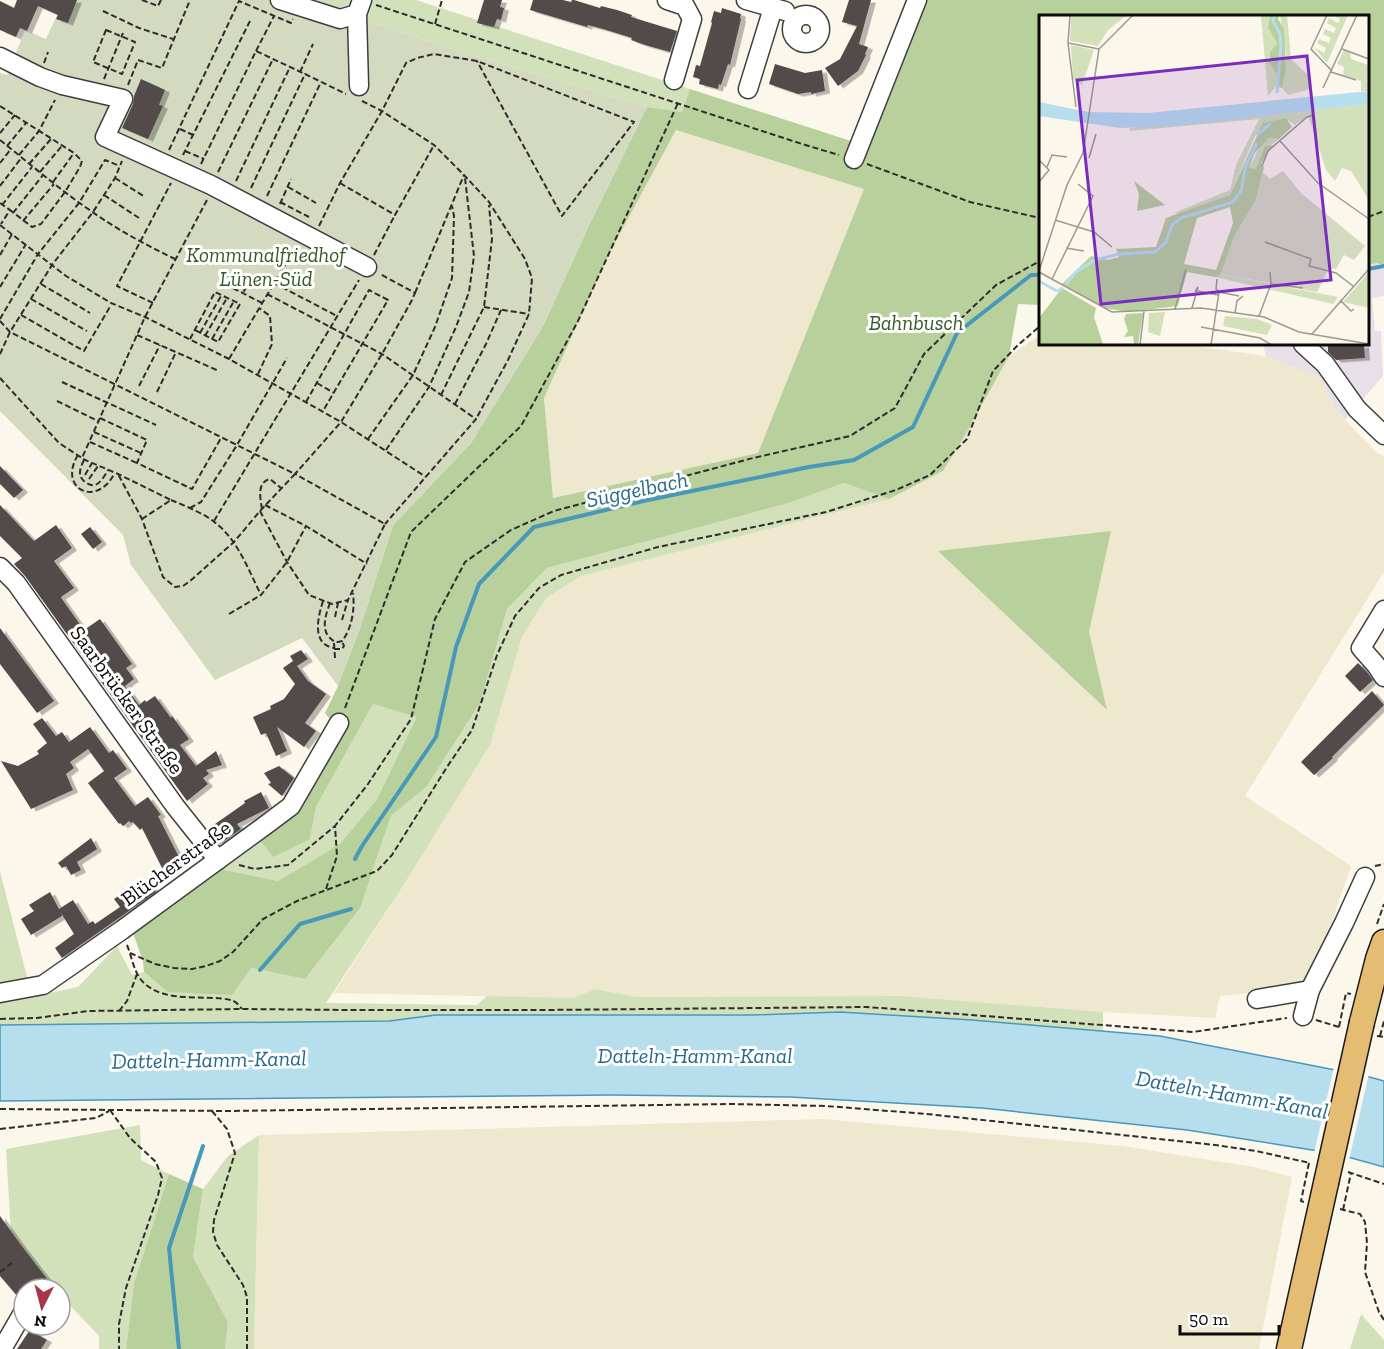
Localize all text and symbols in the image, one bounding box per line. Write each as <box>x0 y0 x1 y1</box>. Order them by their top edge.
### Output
inset map <box>1039 15 1369 345</box>
park label: Kommunalfriedhof Lünen-Süd <box>186 242 348 291</box>
park label: Bahnbusch <box>869 310 963 335</box>
water label: Süggelbach <box>584 466 690 513</box>
street label: Saarbrücker Straße <box>65 621 190 779</box>
street label: Blücherstraße <box>116 814 236 911</box>
water label: Datteln-Hamm-Kanal <box>598 1042 792 1069</box>
water label: Datteln-Hamm-Kanal <box>111 1044 307 1075</box>
water label: Datteln-Hamm-Kanal <box>1134 1064 1330 1125</box>
north arrow <box>12 1277 72 1337</box>
scale bar <box>1180 1298 1279 1336</box>
text: 50 m <box>1189 1308 1229 1330</box>
text: N <box>33 1311 48 1332</box>

